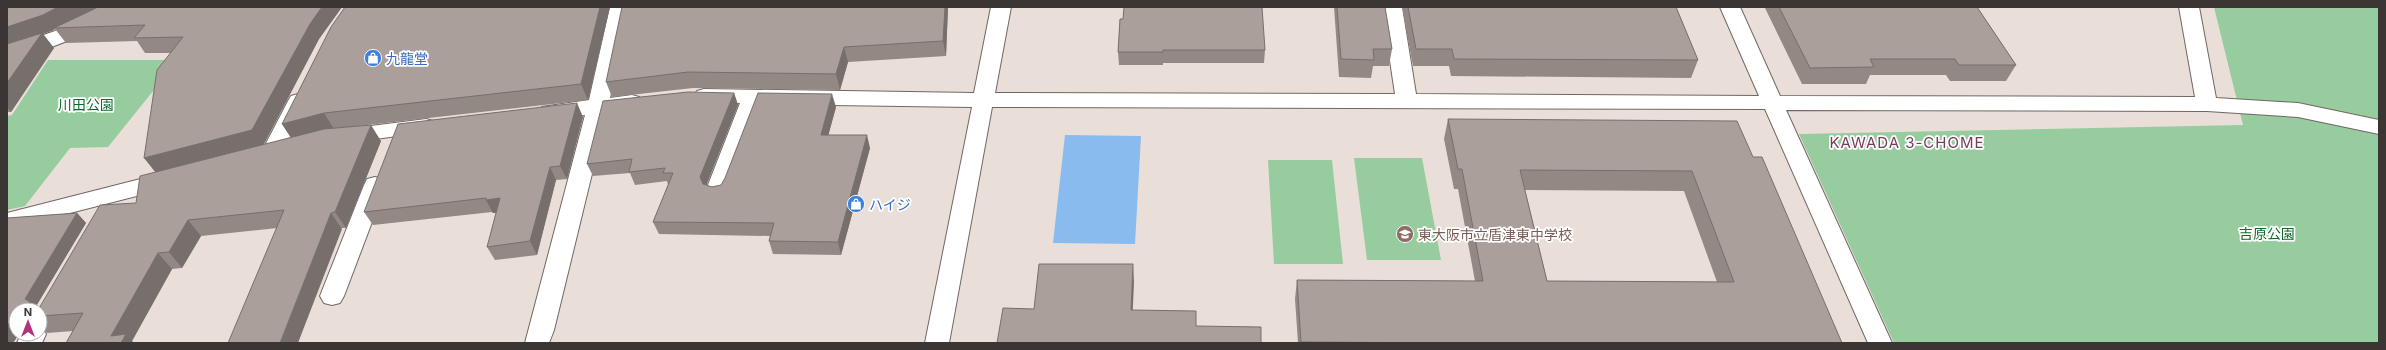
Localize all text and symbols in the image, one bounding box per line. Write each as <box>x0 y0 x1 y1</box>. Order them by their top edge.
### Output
shop icon: 九龍堂 <box>363 48 383 68</box>
place label: 九龍堂 <box>386 50 428 67</box>
park label: 川田公園 <box>58 96 114 113</box>
district label: KAWADA 3-CHOME <box>1829 133 1985 152</box>
shop icon: ハイジ <box>846 194 866 214</box>
place label: ハイジ <box>869 196 911 213</box>
school or university icon: 東大阪市立盾津東中学校 <box>1395 224 1415 244</box>
park label: 吉原公園 <box>2239 225 2295 242</box>
place label: 東大阪市立盾津東中学校 <box>1418 226 1572 243</box>
north arrow <box>8 302 48 342</box>
text: N <box>24 305 32 319</box>

